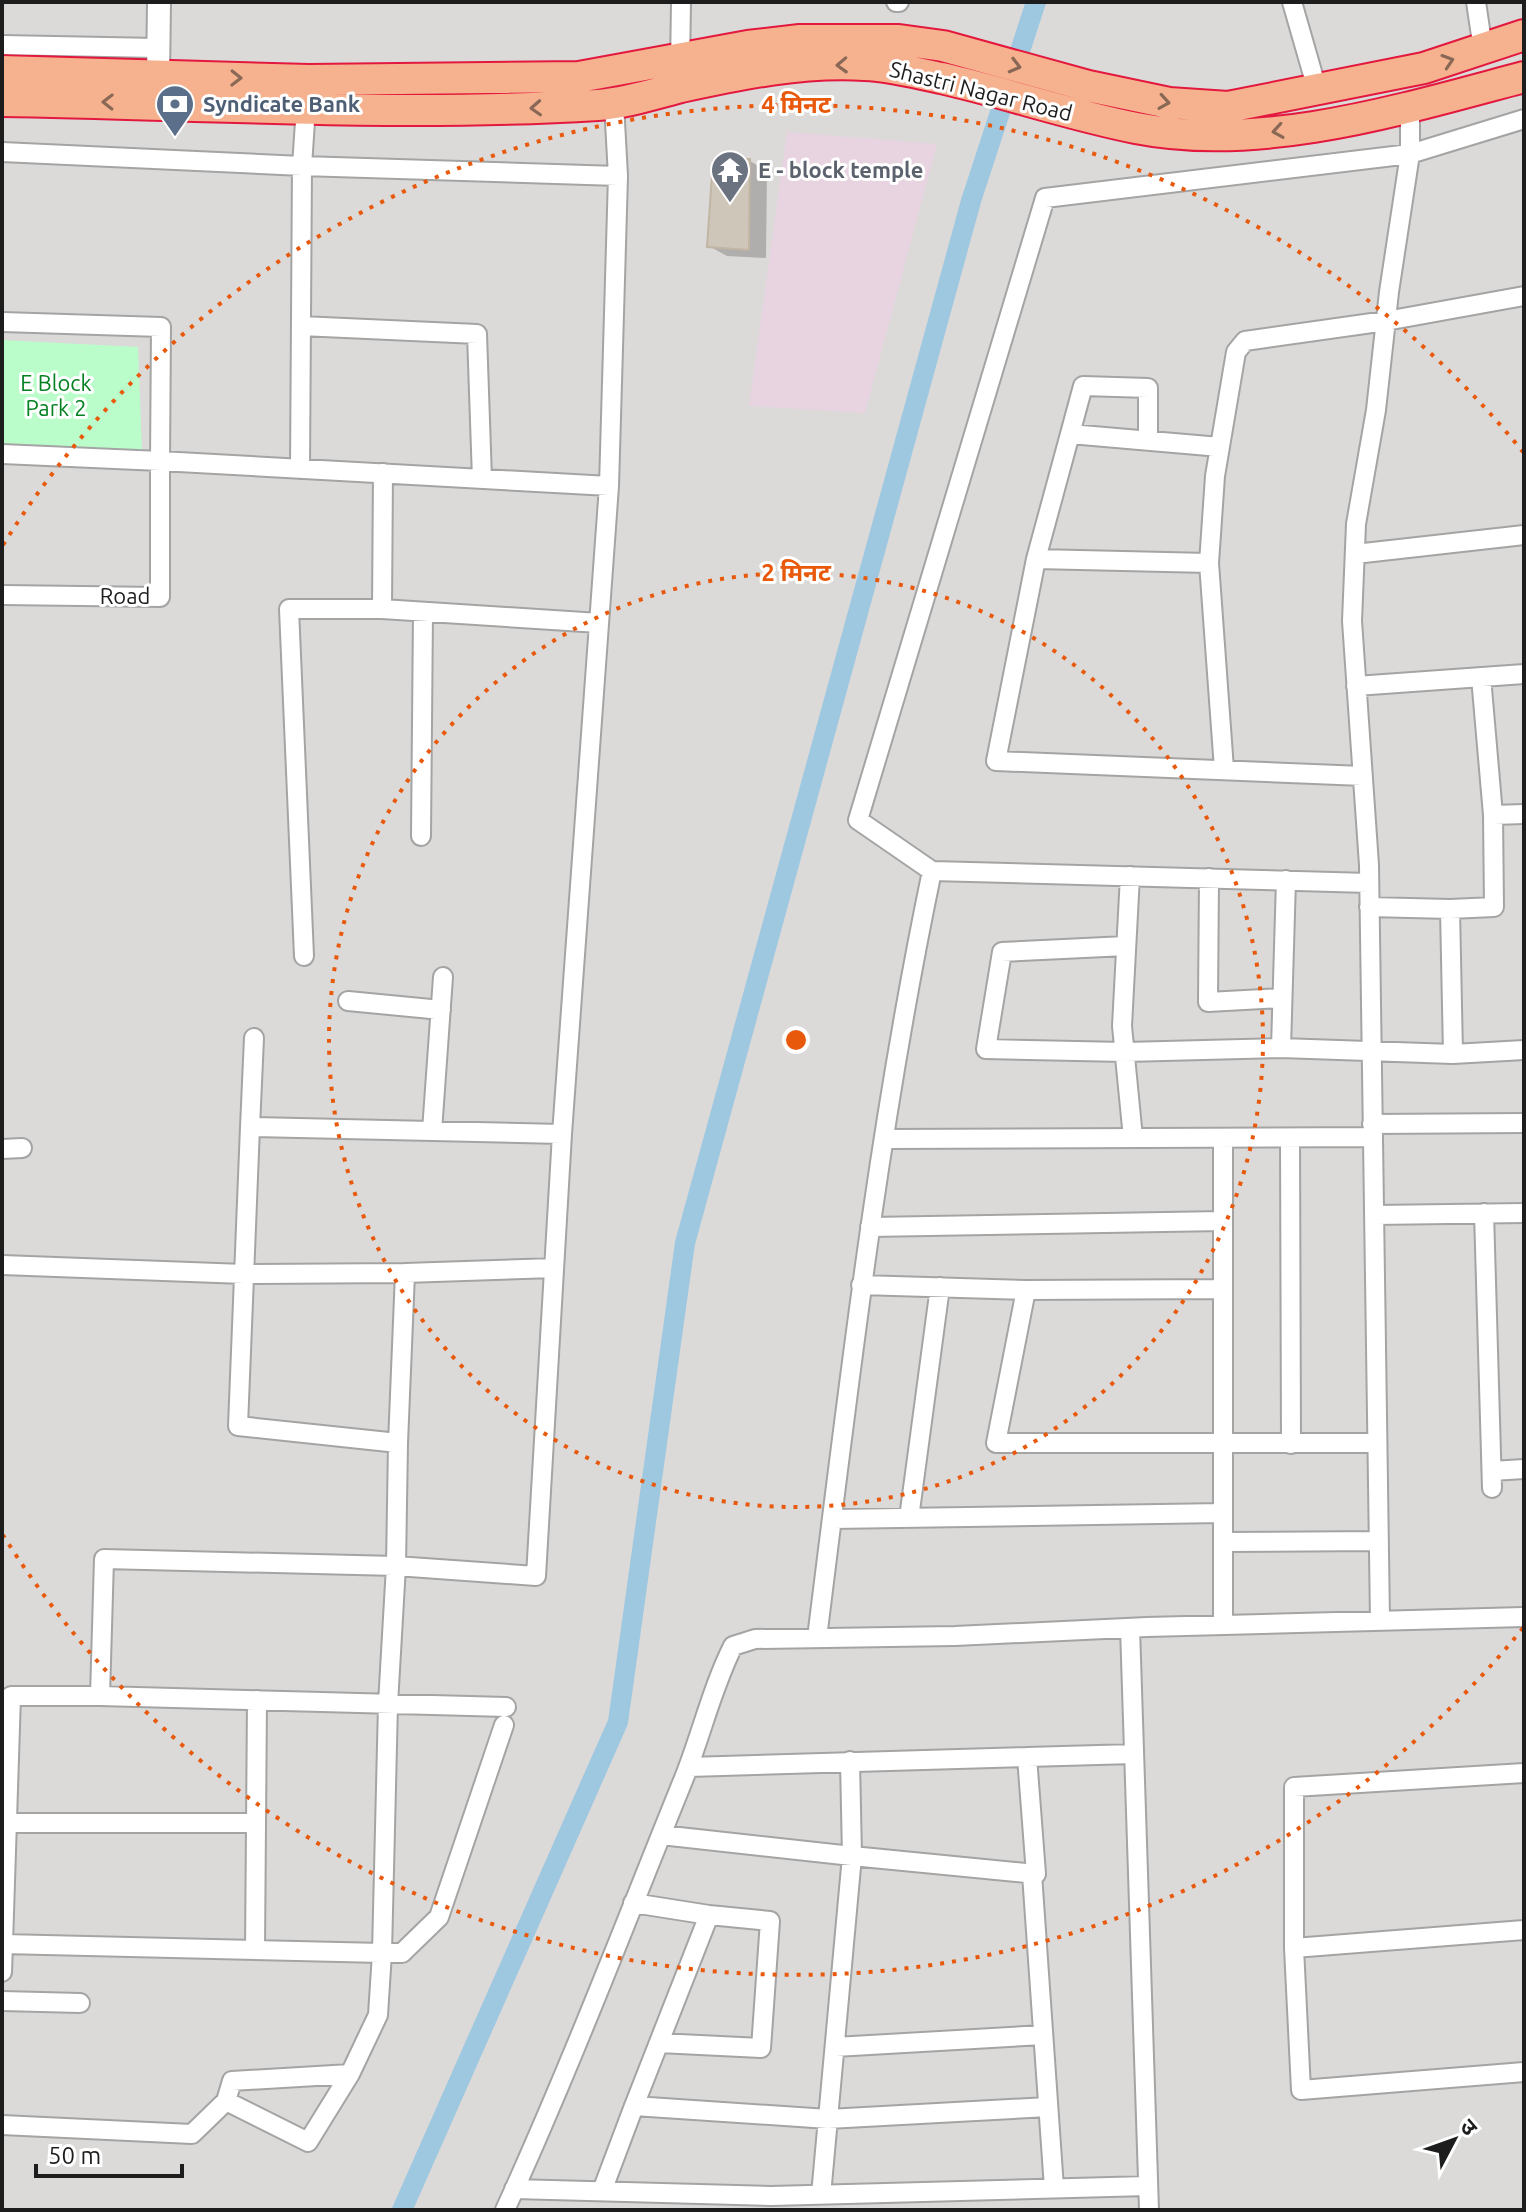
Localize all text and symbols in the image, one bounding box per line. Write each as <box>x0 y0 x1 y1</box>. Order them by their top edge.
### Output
one-way arrow <box>1440 54 1454 70</box>
one-way arrow <box>835 56 848 74</box>
street label: Shastri Nagar Road <box>887 56 1075 125</box>
one-way arrow <box>1008 57 1022 74</box>
one-way arrow <box>230 70 243 87</box>
bank icon: Syndicate Bank <box>154 83 196 138</box>
place label: Syndicate Bank <box>203 91 361 116</box>
text: 4 मिनट <box>761 91 832 118</box>
one-way arrow <box>1157 92 1171 109</box>
one-way arrow <box>101 94 114 111</box>
one-way arrow <box>529 100 542 117</box>
one-way arrow <box>1271 122 1285 139</box>
temple icon: E - block temple <box>709 149 751 204</box>
place label: E - block temple <box>758 157 923 182</box>
park label: E Block Park 2 <box>20 370 92 420</box>
text: 2 मिनट <box>761 559 832 586</box>
street label: Road <box>100 583 150 608</box>
centre of rings <box>782 1026 810 1054</box>
north arrow <box>1414 2100 1494 2180</box>
text: उ <box>1456 2113 1484 2140</box>
scale bar <box>36 2128 182 2178</box>
text: 50 m <box>48 2142 101 2169</box>

